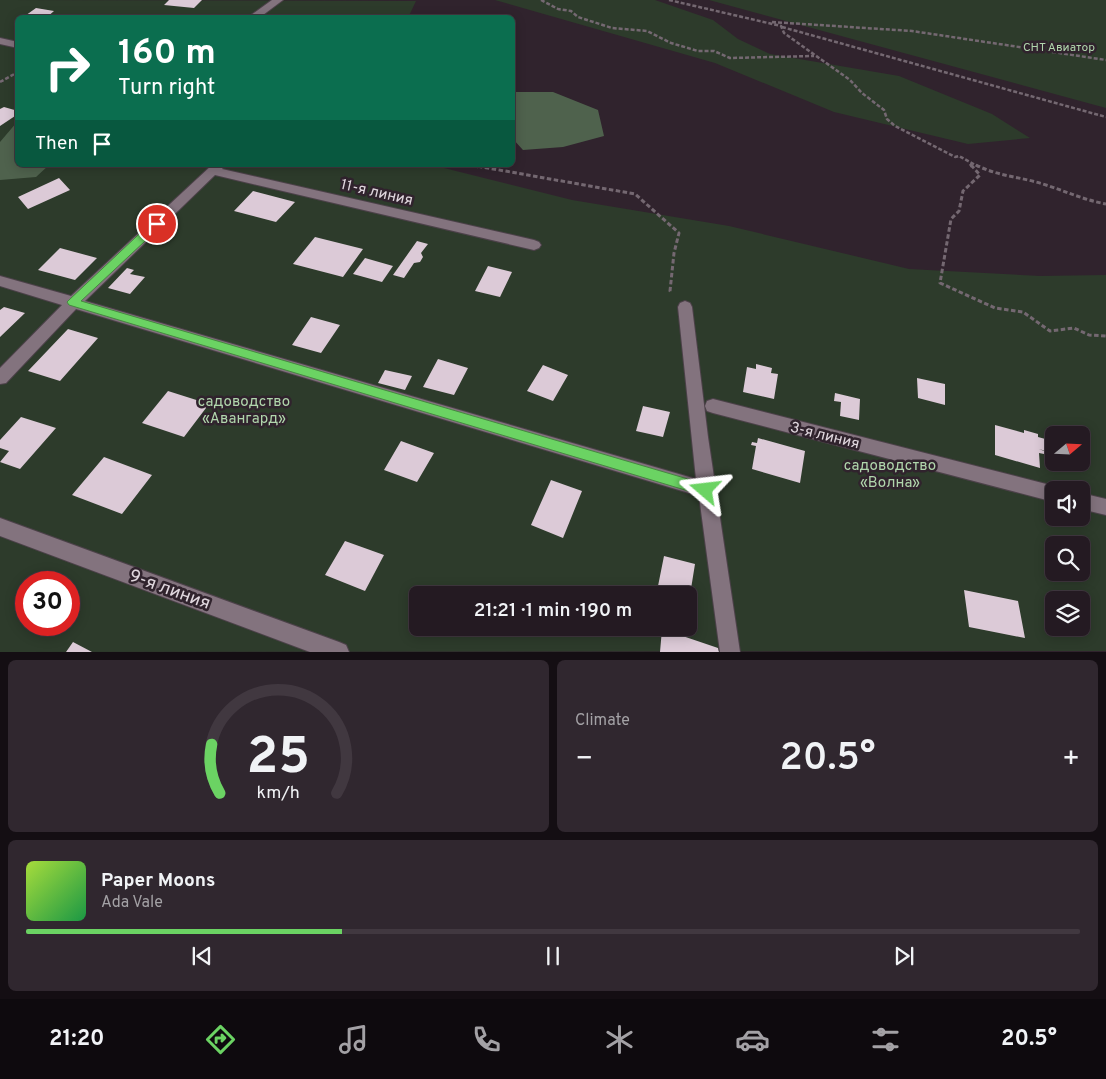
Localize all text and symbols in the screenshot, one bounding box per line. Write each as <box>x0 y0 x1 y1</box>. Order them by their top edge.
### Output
text: 160 m <box>118 32 216 76</box>
icon: right <box>35 35 100 100</box>
park label: СНТ Авиатор <box>1023 40 1095 56</box>
text: Turn right <box>118 75 215 102</box>
icon: arrive <box>88 130 116 158</box>
text: Then <box>35 132 78 156</box>
street label: 11-я линия <box>339 176 415 211</box>
pin <box>136 203 178 245</box>
icon: arrive <box>143 210 171 238</box>
park label: садоводство «Авангард» <box>198 393 290 429</box>
street label: 3-я линия <box>788 419 861 454</box>
north arrow <box>1045 426 1090 471</box>
map controls <box>1045 426 1090 636</box>
park label: садоводство «Волна» <box>844 457 936 493</box>
position arrow <box>678 463 730 515</box>
button: sound <box>1045 481 1090 526</box>
button: search <box>1045 536 1090 581</box>
street label: 9-я линия <box>126 565 213 616</box>
speed limit sign: 30 <box>15 571 80 636</box>
button: layers <box>1045 591 1090 636</box>
text: 21:21 · 1 min · 190 m <box>474 599 632 623</box>
text: Climate <box>575 711 630 731</box>
text: 25 <box>247 726 310 792</box>
text: 20.5° <box>779 735 876 784</box>
text: − <box>575 742 593 778</box>
text: + <box>1062 742 1080 778</box>
text: km/h <box>257 782 300 805</box>
text: Paper Moons <box>101 869 215 893</box>
text: Ada Vale <box>101 893 163 913</box>
icon: previous <box>188 942 216 970</box>
icon: pause <box>539 942 567 970</box>
icon: next <box>890 942 918 970</box>
icon: directions <box>203 1022 238 1057</box>
icon: music <box>336 1022 371 1057</box>
icon: phone <box>469 1022 504 1057</box>
icon: climate <box>602 1022 637 1057</box>
icon: car <box>735 1022 770 1057</box>
icon: filters <box>868 1022 903 1057</box>
text: 21:20 <box>49 1026 105 1053</box>
text: 20.5° <box>1001 1026 1057 1053</box>

